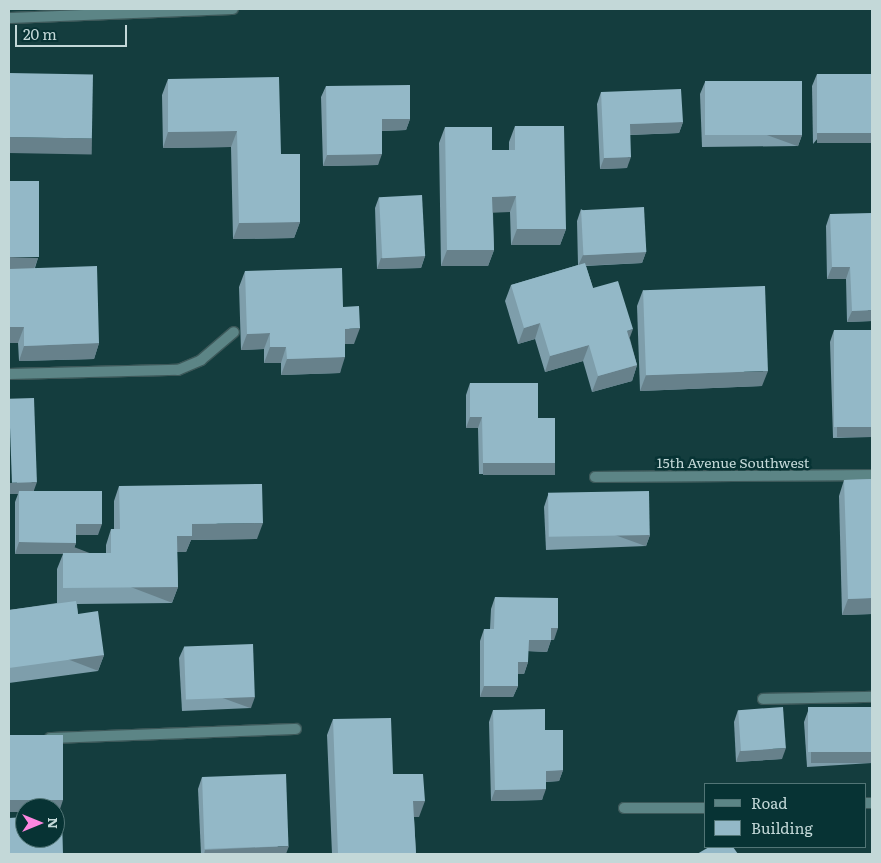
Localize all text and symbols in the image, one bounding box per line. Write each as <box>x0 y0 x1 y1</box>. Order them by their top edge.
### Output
scale bar <box>18 15 130 47</box>
text: 20 m <box>23 22 57 45</box>
street label: 15th Avenue Southwest <box>657 454 809 470</box>
legend <box>704 783 866 848</box>
text: Road <box>751 791 787 814</box>
north arrow <box>15 798 65 848</box>
text: Building <box>751 816 813 839</box>
text: N <box>44 817 64 829</box>

